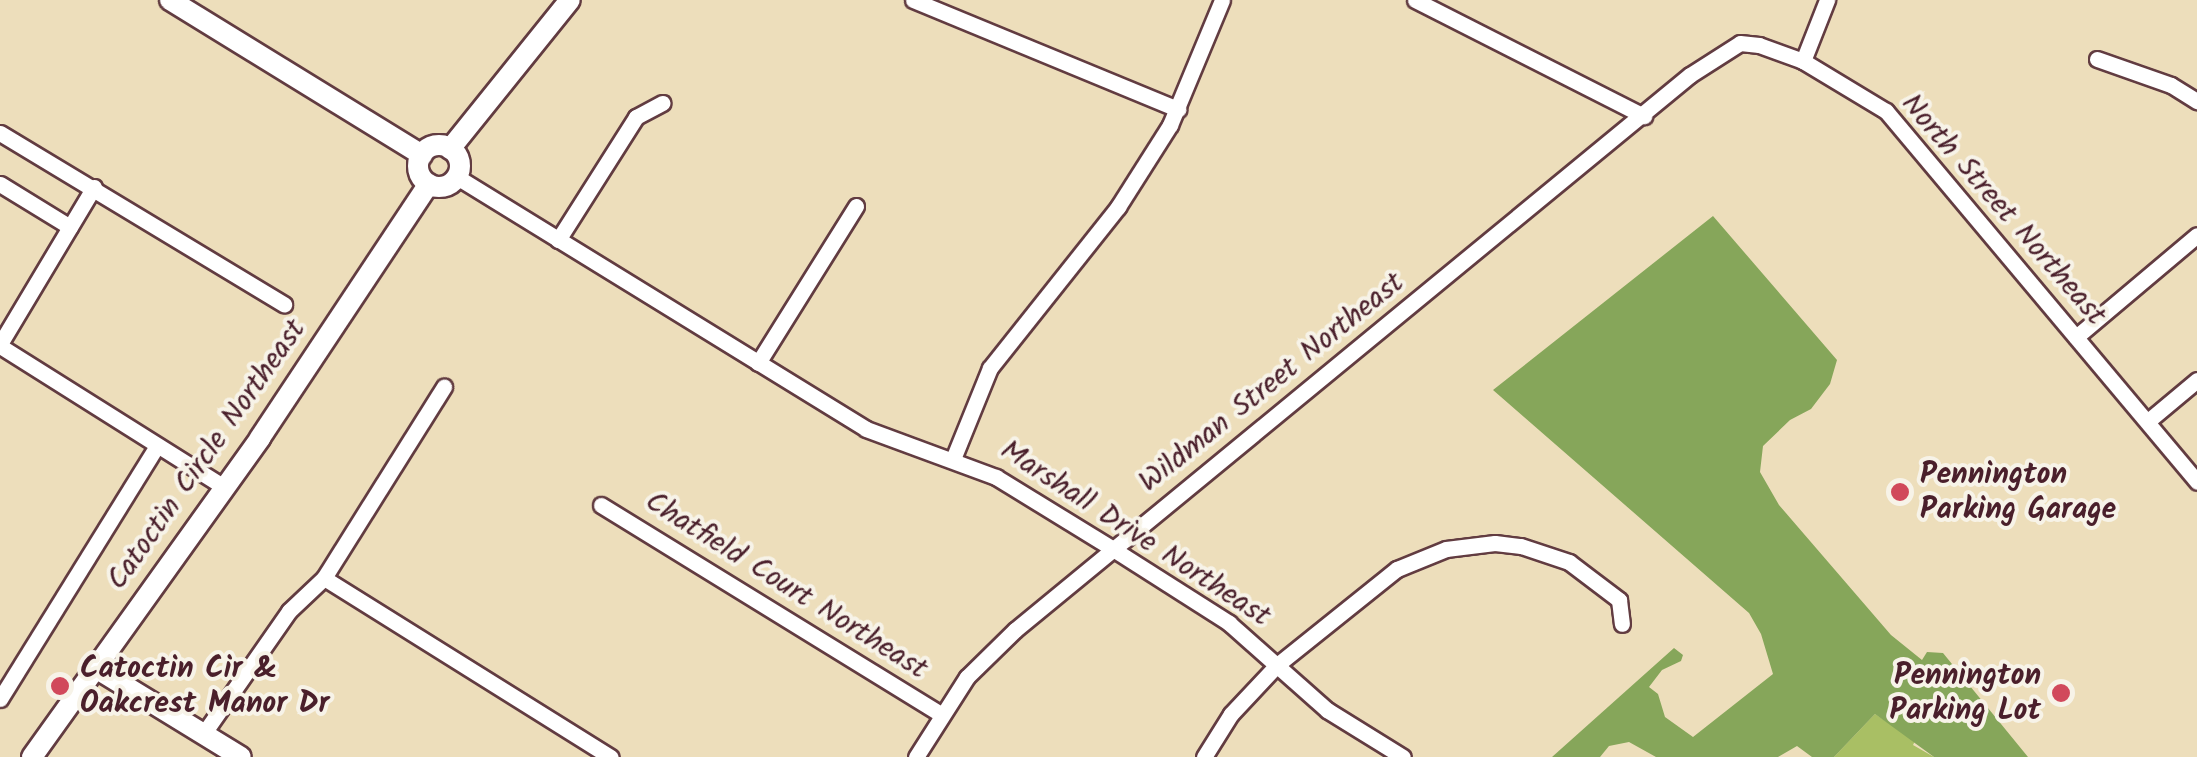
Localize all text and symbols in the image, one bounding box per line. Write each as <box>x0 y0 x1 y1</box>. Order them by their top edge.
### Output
street label: North Street Northeast <box>1893 87 2113 333</box>
street label: Wildman Street Northeast <box>1132 265 1412 501</box>
street label: Catoctin Circle Northeast <box>100 313 314 597</box>
street label: Marshall Drive Northeast <box>993 433 1277 635</box>
place label: Pennington Parking Garage <box>1920 457 2116 528</box>
marker: Pennington Parking Garage <box>1889 481 1911 503</box>
street label: Chatfield Court Northeast <box>638 484 934 688</box>
place label: Catoctin Cir & Oakcrest Manor Dr <box>80 651 329 722</box>
place label: Pennington Parking Lot <box>1890 658 2041 728</box>
marker: Catoctin Cir & Oakcrest Manor Dr <box>49 675 71 697</box>
marker: Pennington Parking Lot <box>2050 682 2072 704</box>

